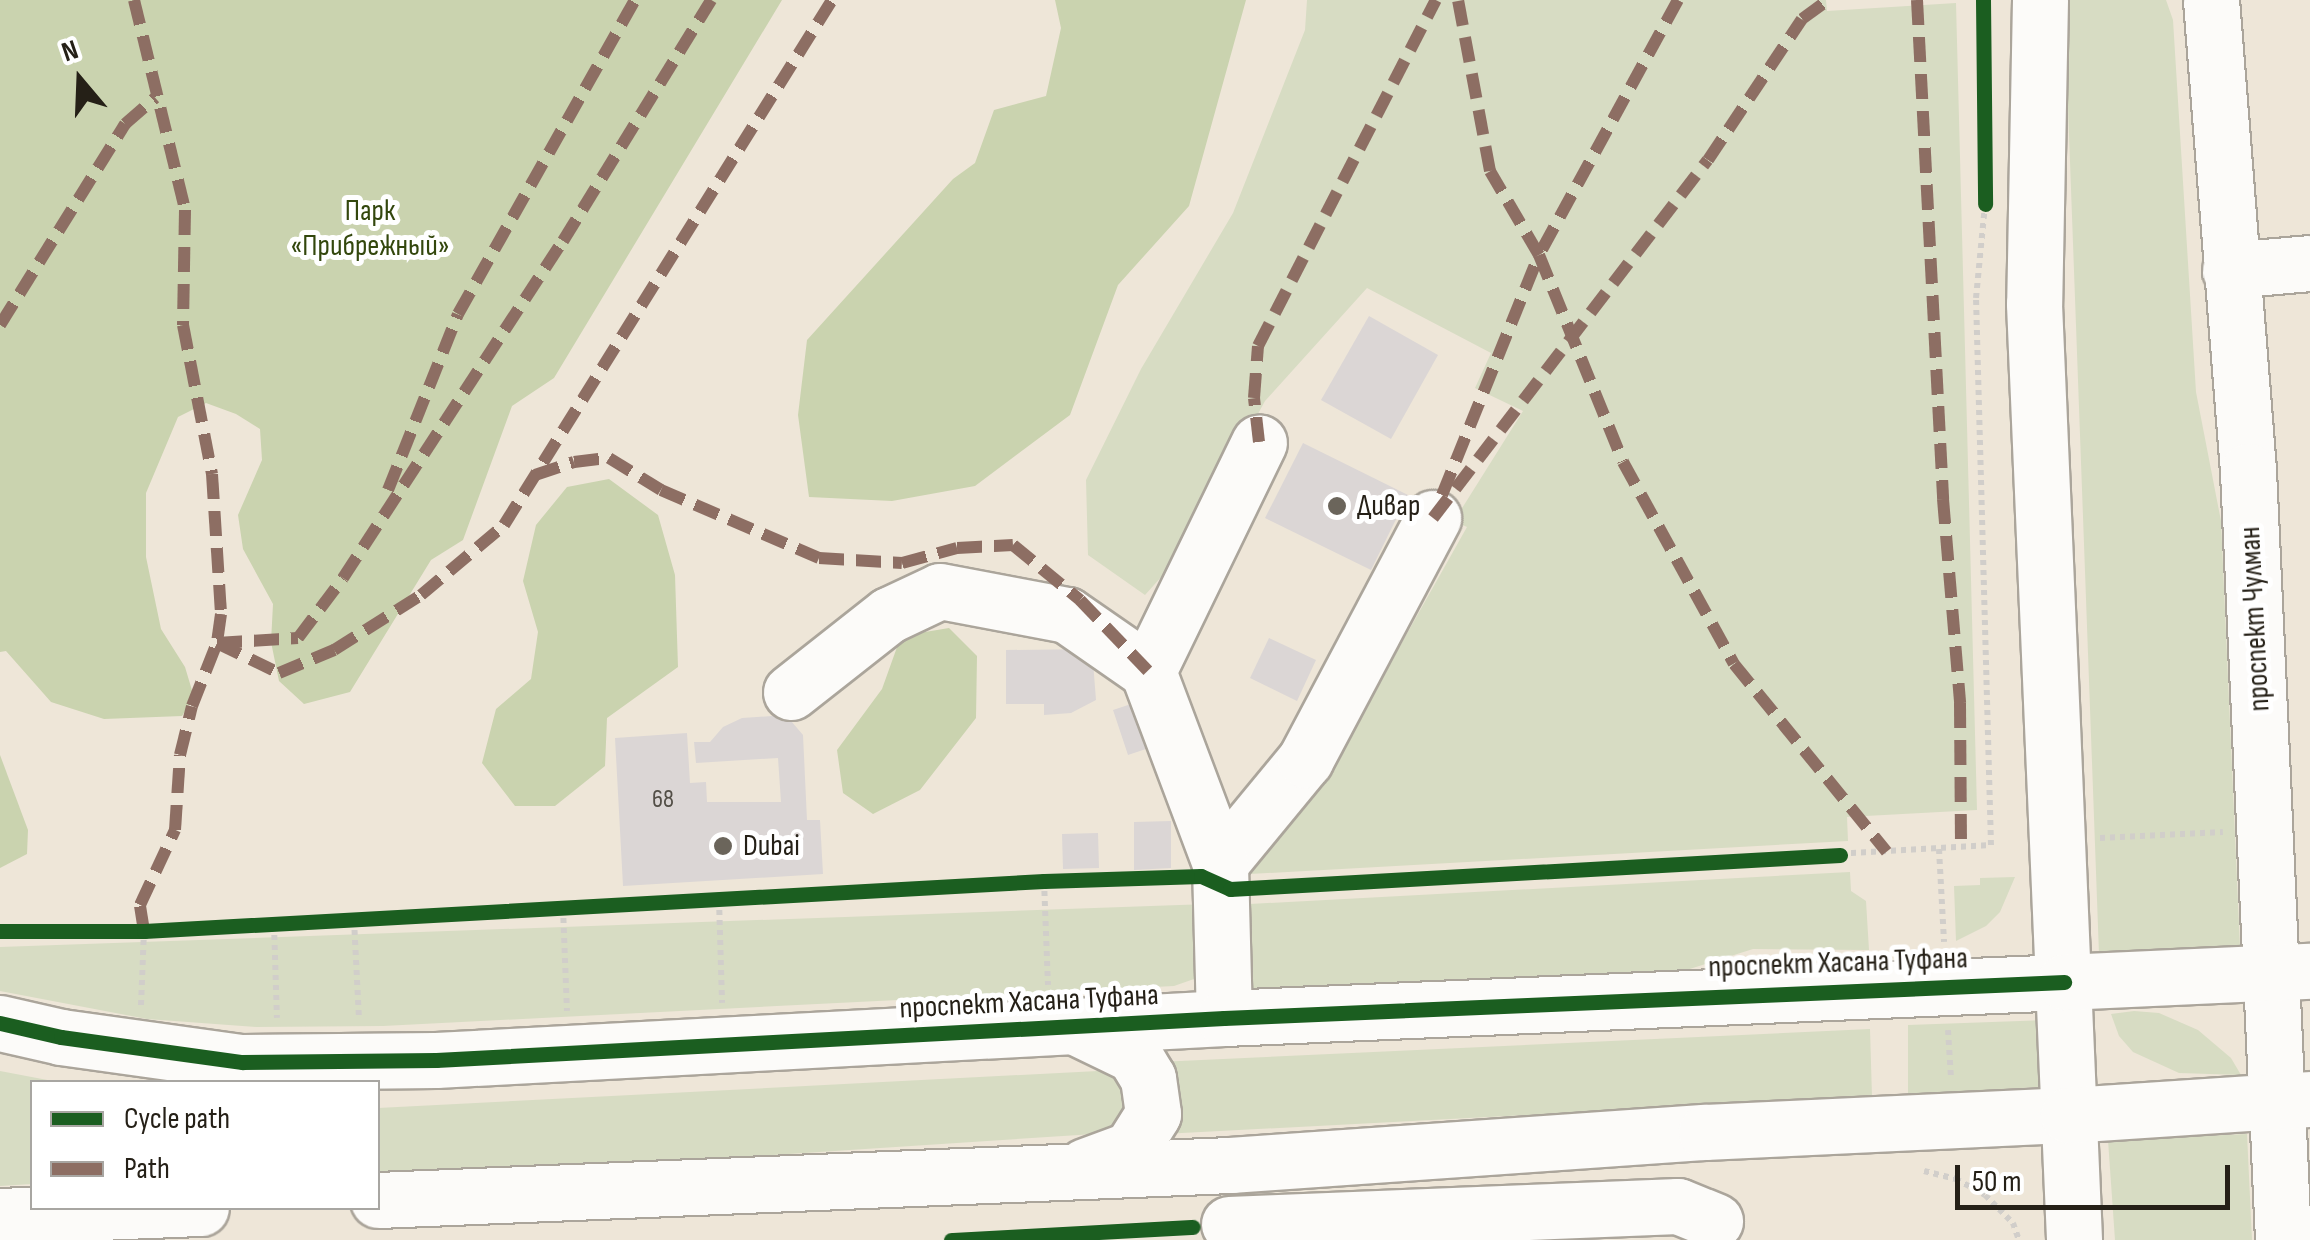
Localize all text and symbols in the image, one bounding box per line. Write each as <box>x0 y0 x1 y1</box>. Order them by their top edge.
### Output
north arrow <box>30 30 130 130</box>
text: N <box>58 33 83 69</box>
park label: Парк «Прибрежный» <box>290 193 450 264</box>
place label: Дивар <box>1357 488 1420 524</box>
marker: Дивар <box>1326 495 1348 517</box>
street label: проспект Чулман <box>2232 526 2278 712</box>
house number: 68 <box>652 785 674 815</box>
place label: Dubai <box>743 828 800 864</box>
marker: Dubai <box>712 835 734 857</box>
street label: проспект Хасана Туфана <box>1708 940 1968 986</box>
street label: проспект Хасана Туфана <box>899 977 1159 1027</box>
legend <box>30 1080 380 1210</box>
text: Cycle path <box>124 1101 230 1137</box>
scale bar <box>1960 1145 2235 1207</box>
text: Path <box>124 1151 170 1187</box>
text: 50 m <box>1972 1164 2021 1200</box>

